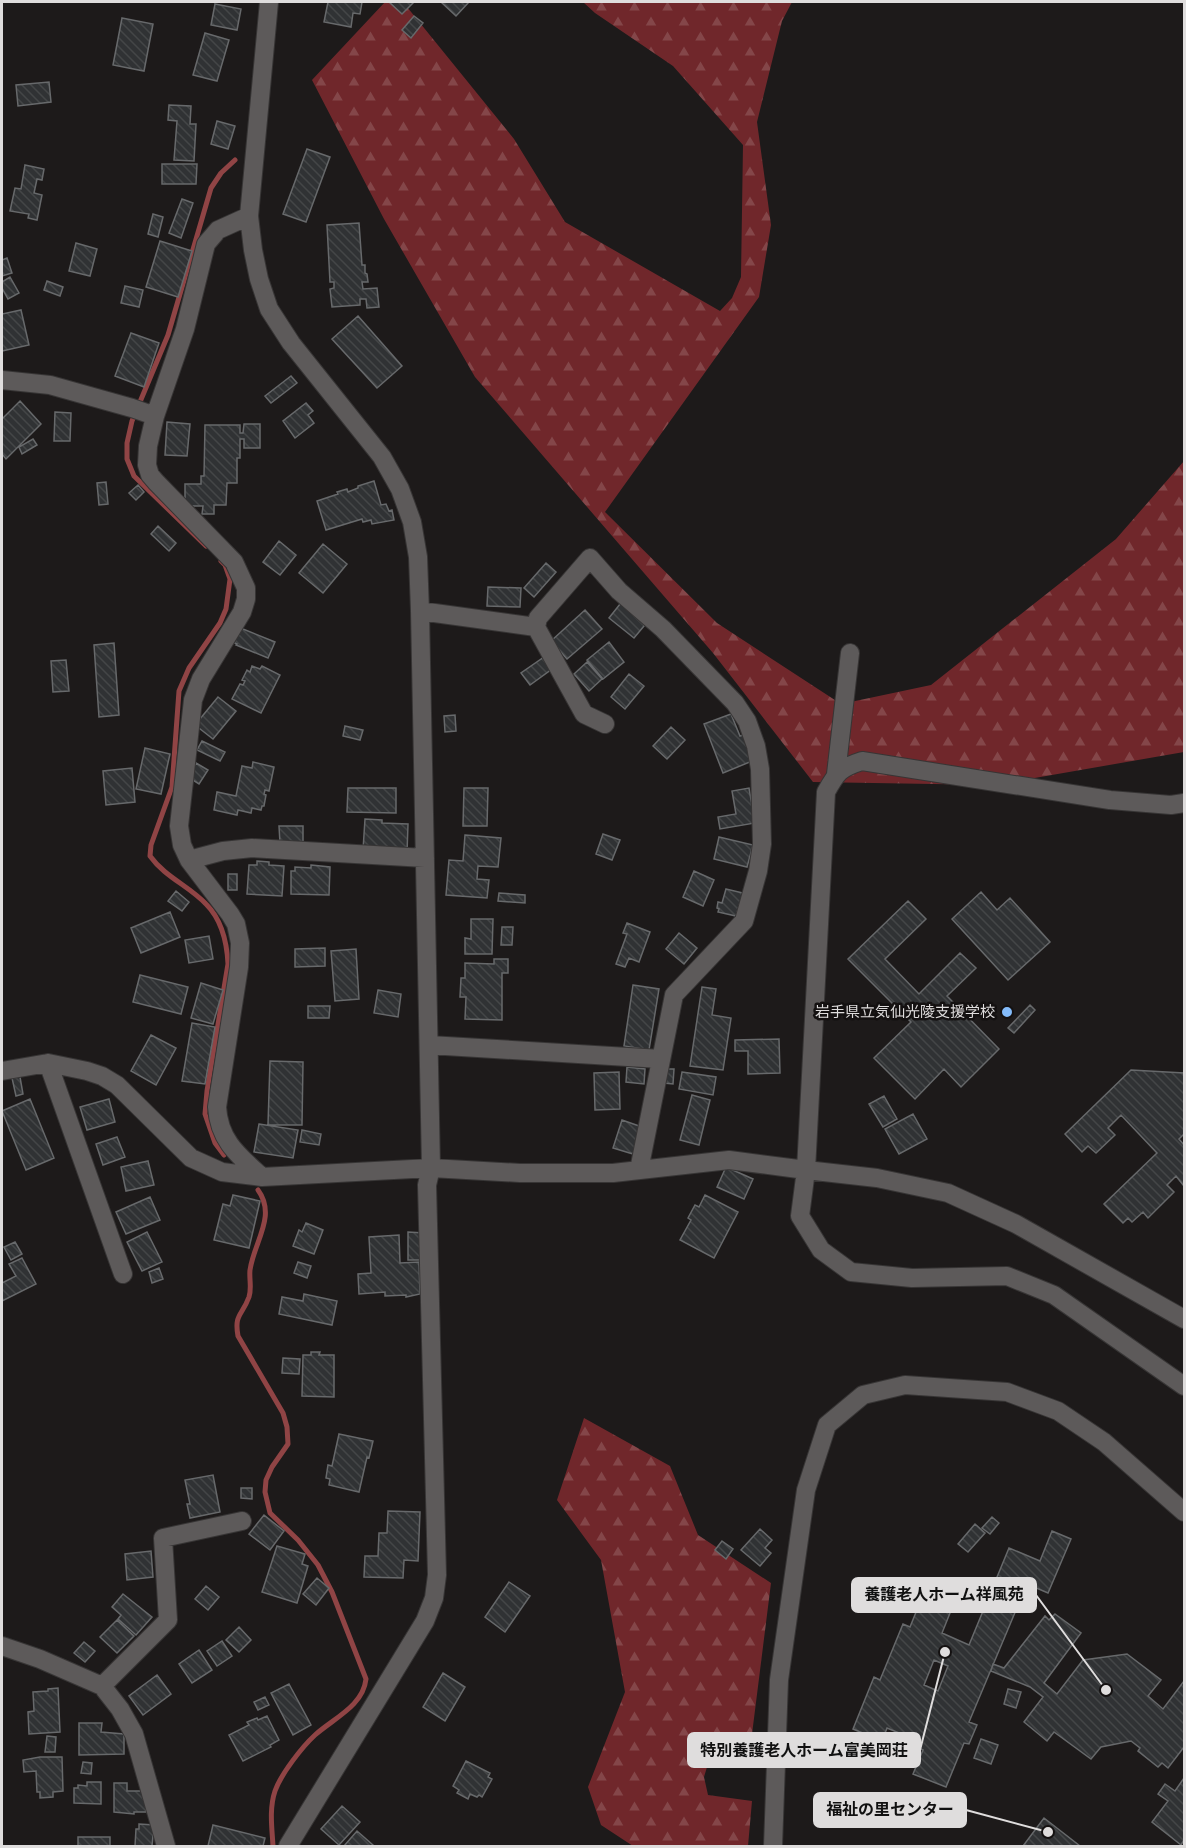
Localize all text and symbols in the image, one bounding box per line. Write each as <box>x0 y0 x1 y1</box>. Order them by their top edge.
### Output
place label: 岩手県立気仙光陵支援学校 <box>815 1001 995 1021</box>
marker: 岩手県立気仙光陵支援学校 <box>1000 1005 1014 1019</box>
callout: 養護老人ホーム祥風苑 <box>852 1578 1036 1612</box>
text: 養護老人ホーム祥風苑 <box>864 1583 1024 1605</box>
callout: 特別養護老人ホーム富美岡荘 <box>688 1733 920 1767</box>
text: 特別養護老人ホーム富美岡荘 <box>700 1739 908 1761</box>
callout: 福祉の里センター <box>814 1793 966 1827</box>
text: 福祉の里センター <box>826 1798 954 1820</box>

